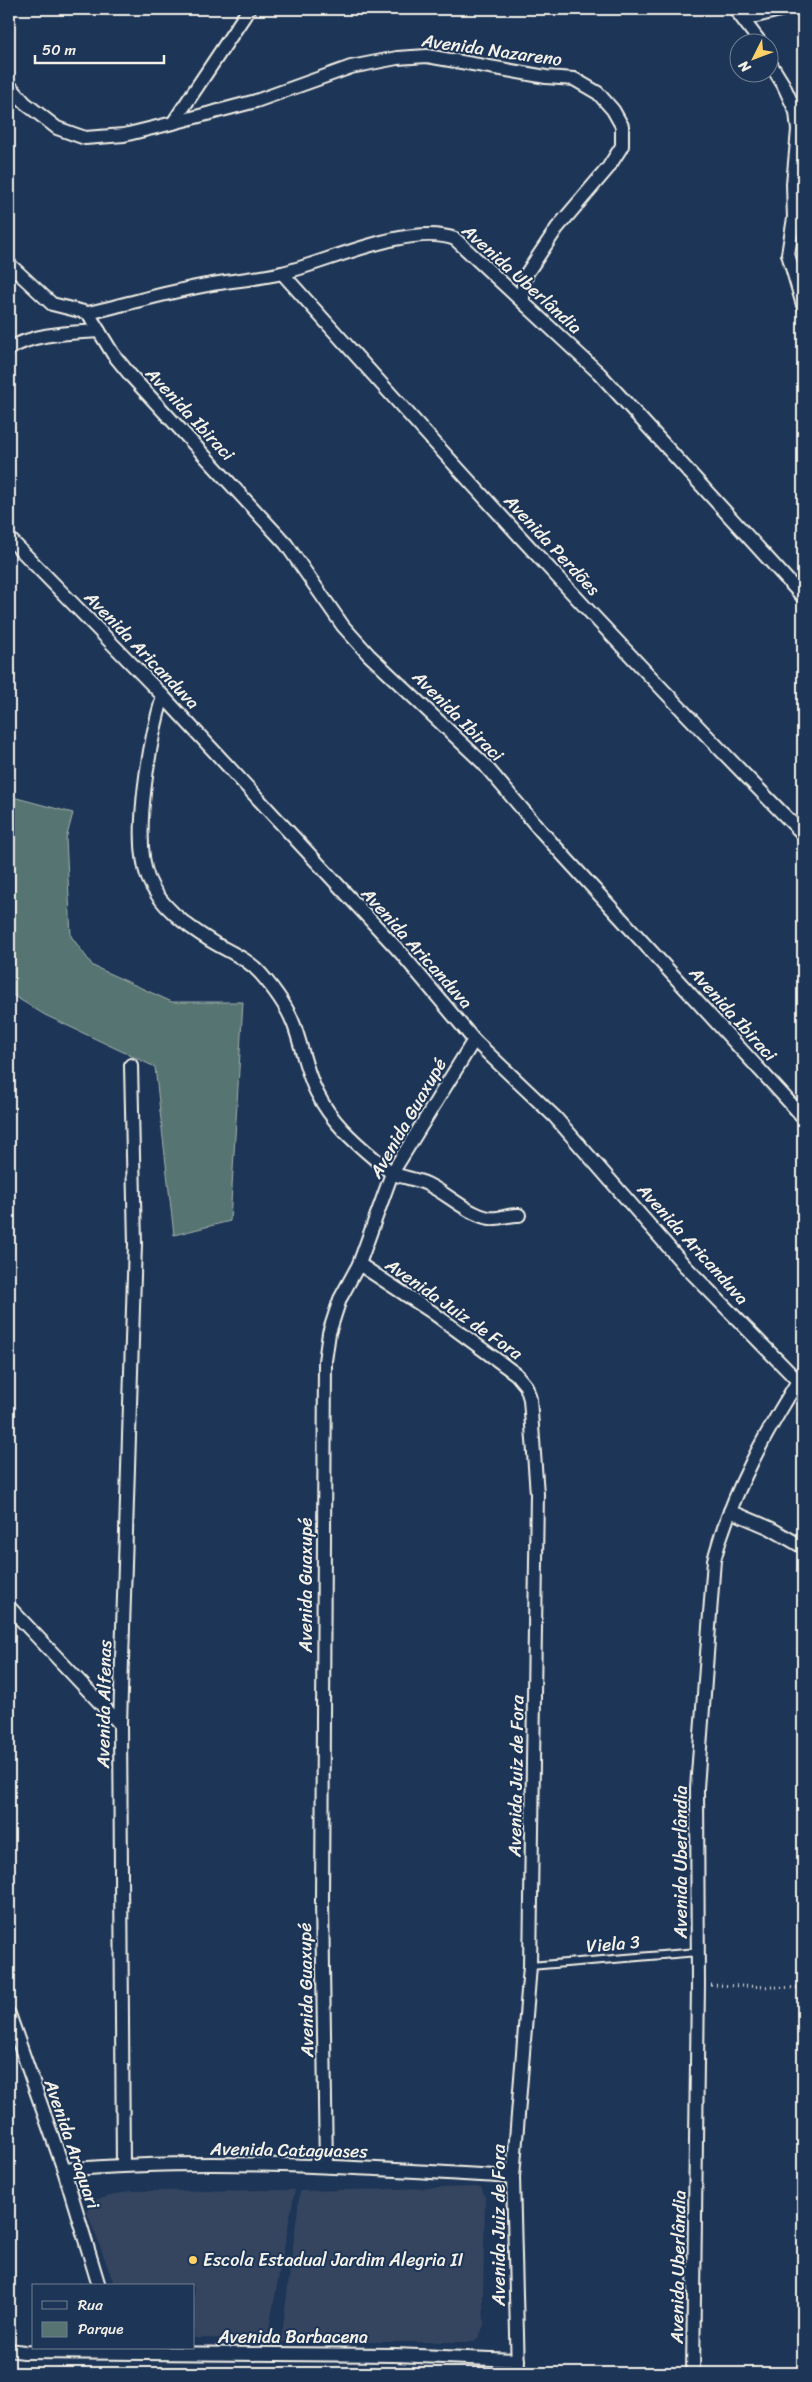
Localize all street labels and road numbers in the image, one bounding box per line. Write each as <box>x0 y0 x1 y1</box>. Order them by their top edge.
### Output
street label: Avenida Nazareno <box>419 24 564 76</box>
street label: Avenida Uberlândia <box>454 215 590 342</box>
street label: Avenida Ibiraci <box>137 359 243 469</box>
street label: Avenida Perdões <box>495 486 608 604</box>
street label: Avenida Aricanduva <box>76 582 208 717</box>
street label: Avenida Ibiraci <box>404 662 512 770</box>
street label: Avenida Aricanduva <box>352 879 481 1017</box>
street label: Avenida Ibiraci <box>680 958 786 1070</box>
street label: Avenida Guaxupé <box>360 1052 456 1185</box>
street label: Avenida Aricanduva <box>628 1175 757 1313</box>
street label: Avenida Juiz de Fora <box>378 1249 530 1369</box>
street label: Avenida Guaxupé <box>290 1518 322 1653</box>
street label: Avenida Alfenas <box>87 1639 121 1769</box>
street label: Avenida Juiz de Fora <box>499 1694 533 1858</box>
street label: Avenida Uberlândia <box>665 1785 697 1940</box>
street label: Avenida Guaxupé <box>289 1922 323 2059</box>
street label: Viela 3 <box>585 1926 641 1962</box>
street label: Avenida Araquari <box>35 2074 109 2214</box>
street label: Avenida Cataguases <box>209 2133 369 2167</box>
street label: Avenida Juiz de Fora <box>483 2143 515 2307</box>
street label: Avenida Uberlândia <box>661 2190 695 2345</box>
street label: Avenida Barbacena <box>217 2321 368 2353</box>

